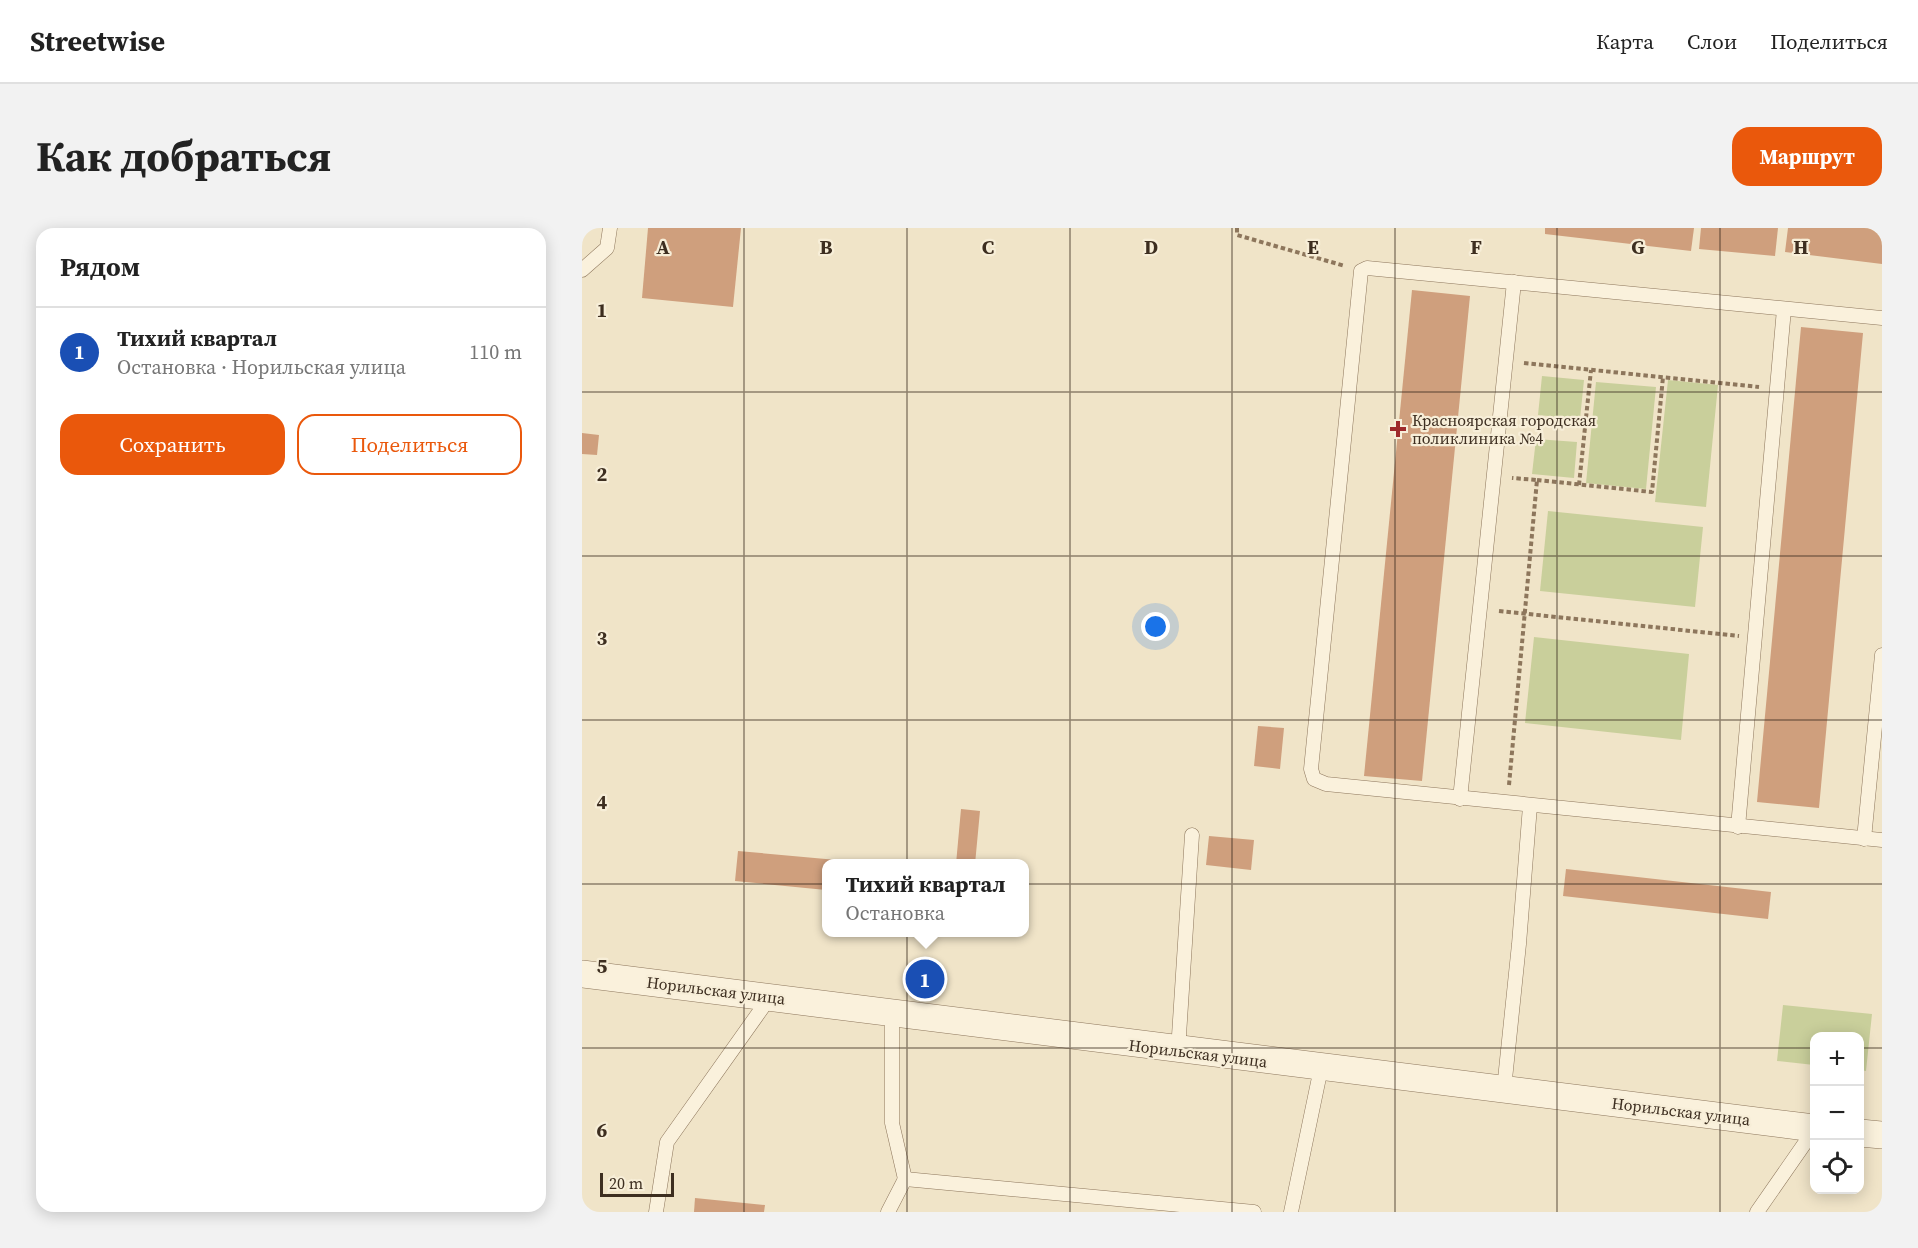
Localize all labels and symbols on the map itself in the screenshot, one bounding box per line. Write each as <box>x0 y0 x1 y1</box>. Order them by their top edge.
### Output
text: A <box>656 233 670 261</box>
text: B <box>819 233 833 261</box>
text: C <box>982 233 994 261</box>
text: D <box>1144 233 1158 261</box>
text: E <box>1307 233 1319 261</box>
text: F <box>1470 233 1482 261</box>
text: G <box>1631 233 1645 261</box>
text: H <box>1793 233 1809 261</box>
text: 1 <box>597 296 607 324</box>
place label: Красноярская городская поликлиника №4 <box>1412 409 1596 449</box>
marker: Красноярская городская поликлиника №4 <box>1389 420 1407 438</box>
text: 2 <box>597 460 608 488</box>
your location <box>1141 612 1170 641</box>
text: 3 <box>597 624 608 652</box>
text: 4 <box>597 788 608 816</box>
text: 5 <box>597 952 608 980</box>
pin: 1 <box>906 956 944 1002</box>
street label: Норильская улица <box>645 971 787 1010</box>
street label: Норильская улица <box>1127 1034 1269 1073</box>
street label: Норильская улица <box>1610 1092 1752 1131</box>
text: 6 <box>597 1116 608 1144</box>
scale bar <box>600 1170 674 1198</box>

